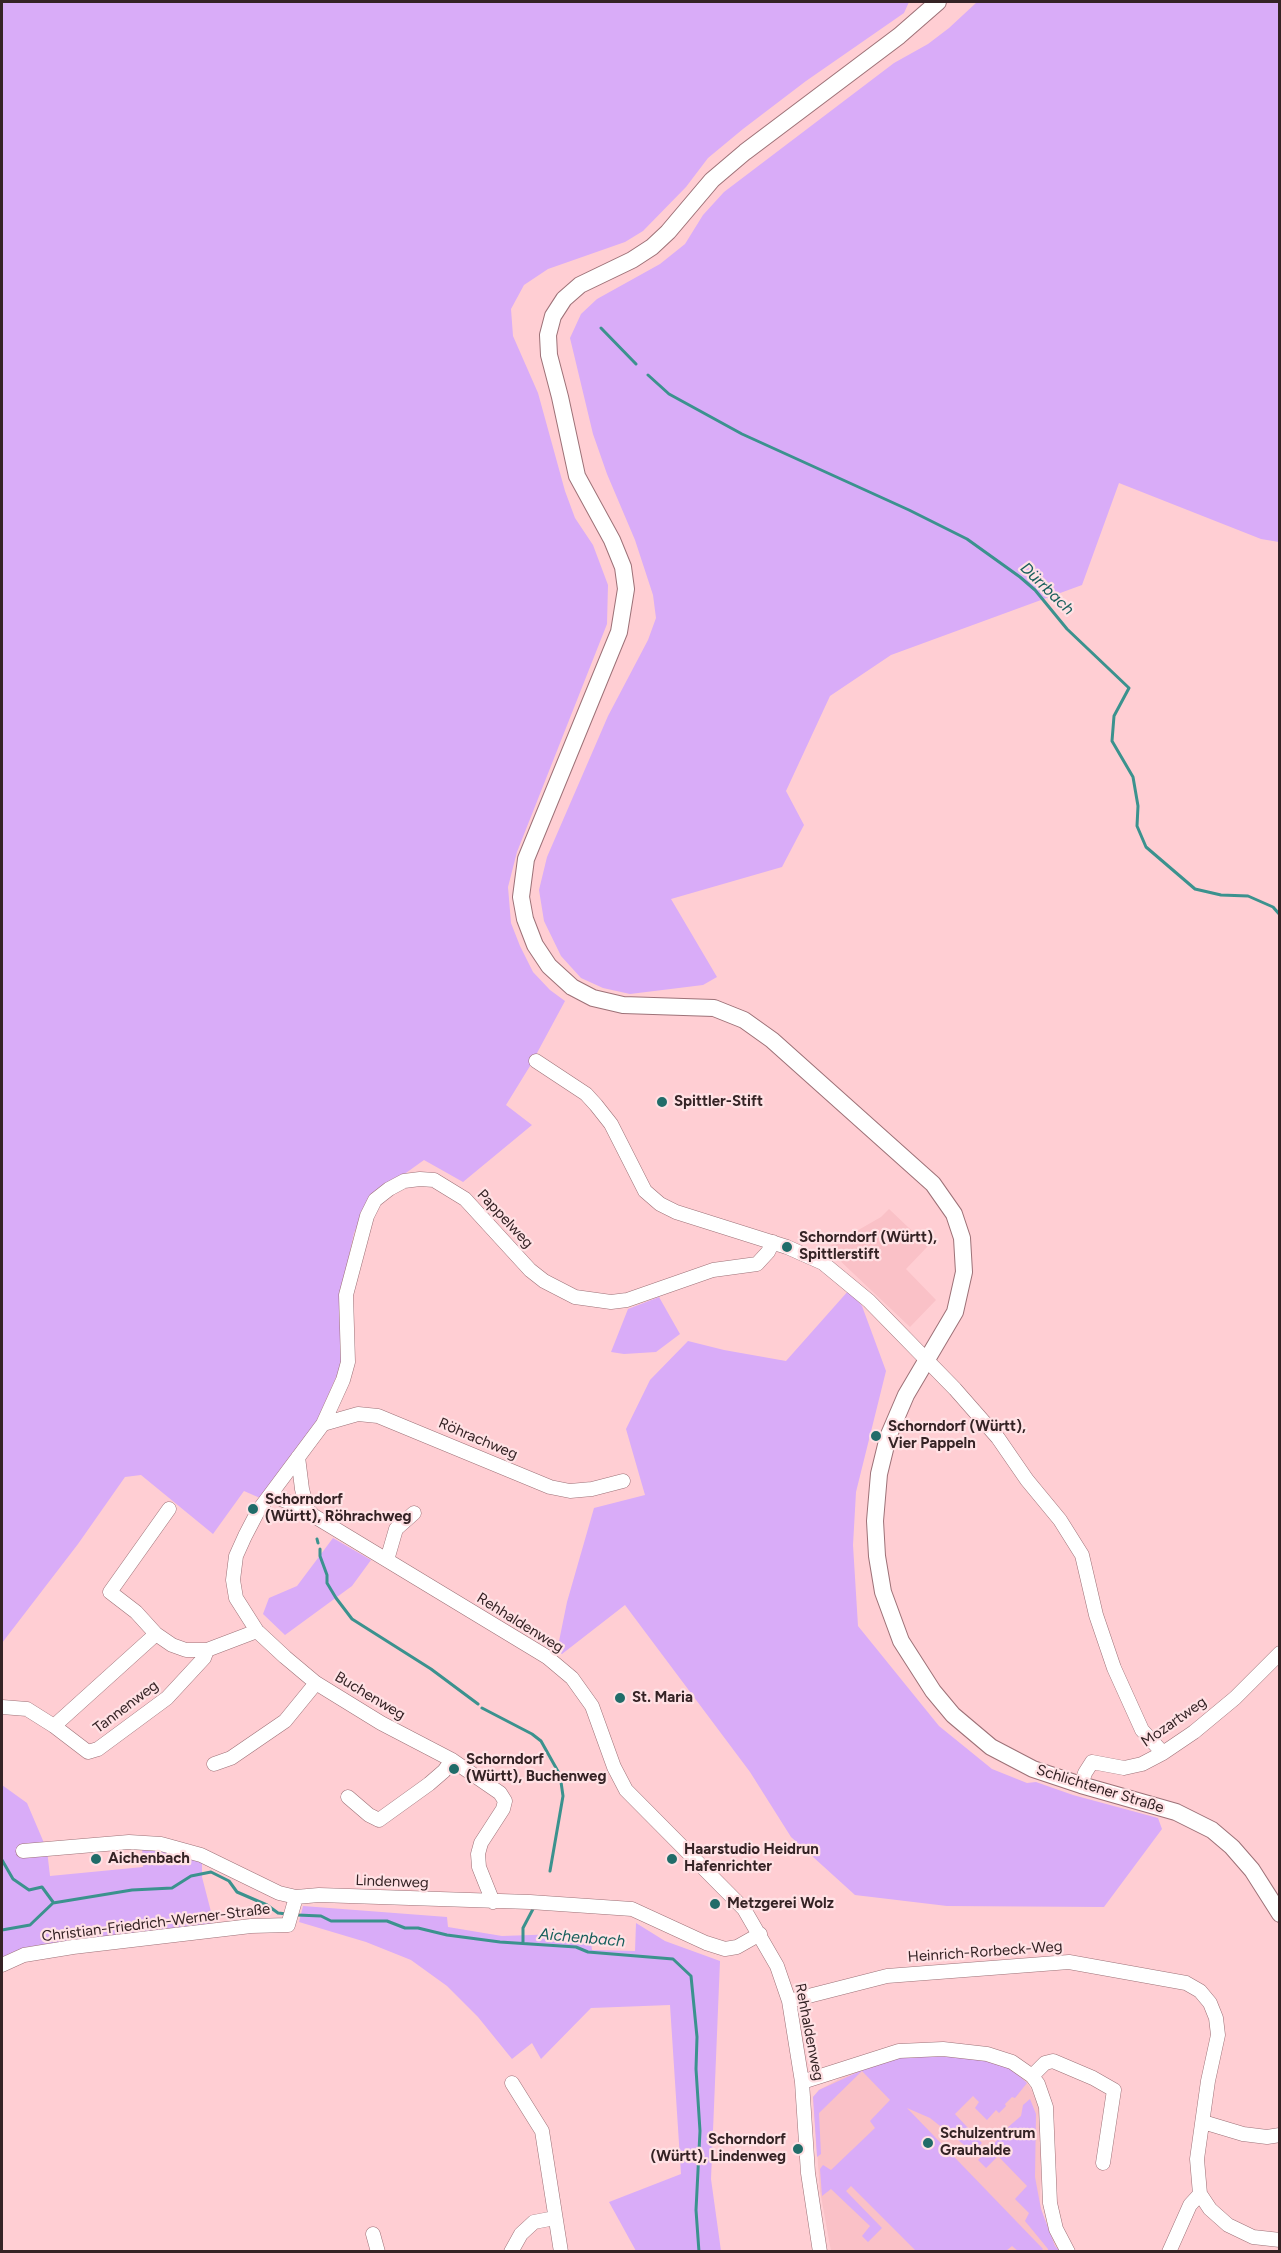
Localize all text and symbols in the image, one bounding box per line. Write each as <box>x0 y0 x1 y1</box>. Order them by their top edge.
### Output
water label: Dürrbach <box>1016 559 1078 619</box>
place label: Spittler-Stift <box>674 1093 763 1111</box>
marker: Spittler-Stift <box>655 1095 669 1109</box>
street label: Pappelweg <box>473 1186 537 1252</box>
place label: Schorndorf (Württ), Spittlerstift <box>799 1229 937 1264</box>
marker: Schorndorf (Württ), Spittlerstift <box>780 1240 794 1254</box>
street label: Röhrachweg <box>436 1414 520 1464</box>
place label: Schorndorf (Württ), Vier Pappeln <box>888 1418 1026 1453</box>
marker: Schorndorf (Württ), Vier Pappeln <box>869 1429 883 1443</box>
place label: Schorndorf (Württ), Röhrachweg <box>265 1491 412 1526</box>
marker: Schorndorf (Württ), Röhrachweg <box>246 1502 260 1516</box>
street label: Rehhaldenweg <box>473 1589 567 1657</box>
street label: Buchenweg <box>331 1668 409 1724</box>
street label: Tannenweg <box>90 1677 162 1737</box>
place label: St. Maria <box>632 1689 693 1707</box>
marker: St. Maria <box>613 1691 627 1705</box>
street label: Mozartweg <box>1138 1693 1210 1751</box>
place label: Schorndorf (Württ), Buchenweg <box>466 1751 606 1786</box>
street label: Schlichtener Straße <box>1034 1761 1166 1817</box>
marker: Schorndorf (Württ), Buchenweg <box>447 1762 461 1776</box>
place label: Haarstudio Heidrun Hafenrichter <box>684 1841 819 1876</box>
place label: Aichenbach <box>108 1850 190 1868</box>
marker: Aichenbach <box>89 1852 103 1866</box>
marker: Haarstudio Heidrun Hafenrichter <box>665 1852 679 1866</box>
street label: Lindenweg <box>355 1872 429 1892</box>
place label: Metzgerei Wolz <box>727 1895 834 1913</box>
marker: Metzgerei Wolz <box>708 1897 722 1911</box>
street label: Christian-Friedrich-Werner-Straße <box>41 1900 271 1946</box>
water label: Aichenbach <box>538 1925 626 1951</box>
street label: Heinrich-Rorbeck-Weg <box>907 1938 1063 1966</box>
street label: Rehhaldenweg <box>791 1982 827 2082</box>
place label: Schulzentrum Grauhalde <box>940 2125 1035 2160</box>
place label: Schorndorf (Württ), Lindenweg <box>651 2131 786 2166</box>
marker: Schulzentrum Grauhalde <box>921 2136 935 2150</box>
marker: Schorndorf (Württ), Lindenweg <box>791 2142 805 2156</box>

